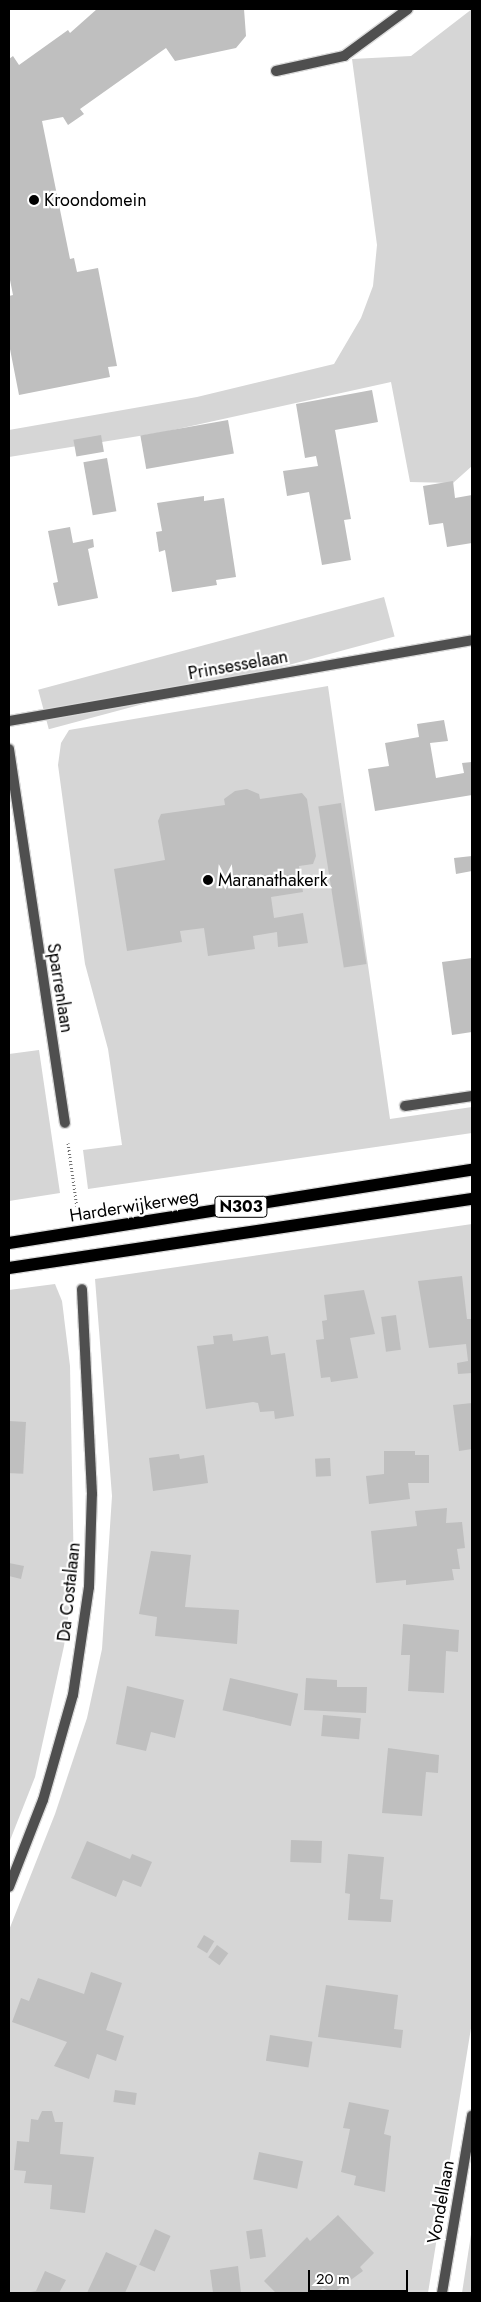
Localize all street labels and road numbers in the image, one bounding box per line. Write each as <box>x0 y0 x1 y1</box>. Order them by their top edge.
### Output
street label: Prinsesselaan <box>186 646 290 684</box>
street label: Sparrenlaan <box>42 942 78 1034</box>
street label: Harderwijkerweg <box>68 1185 200 1227</box>
road number: N303 <box>214 1194 268 1220</box>
street label: Da Costalaan <box>53 1541 85 1643</box>
street label: Vondellaan <box>423 2159 459 2245</box>

